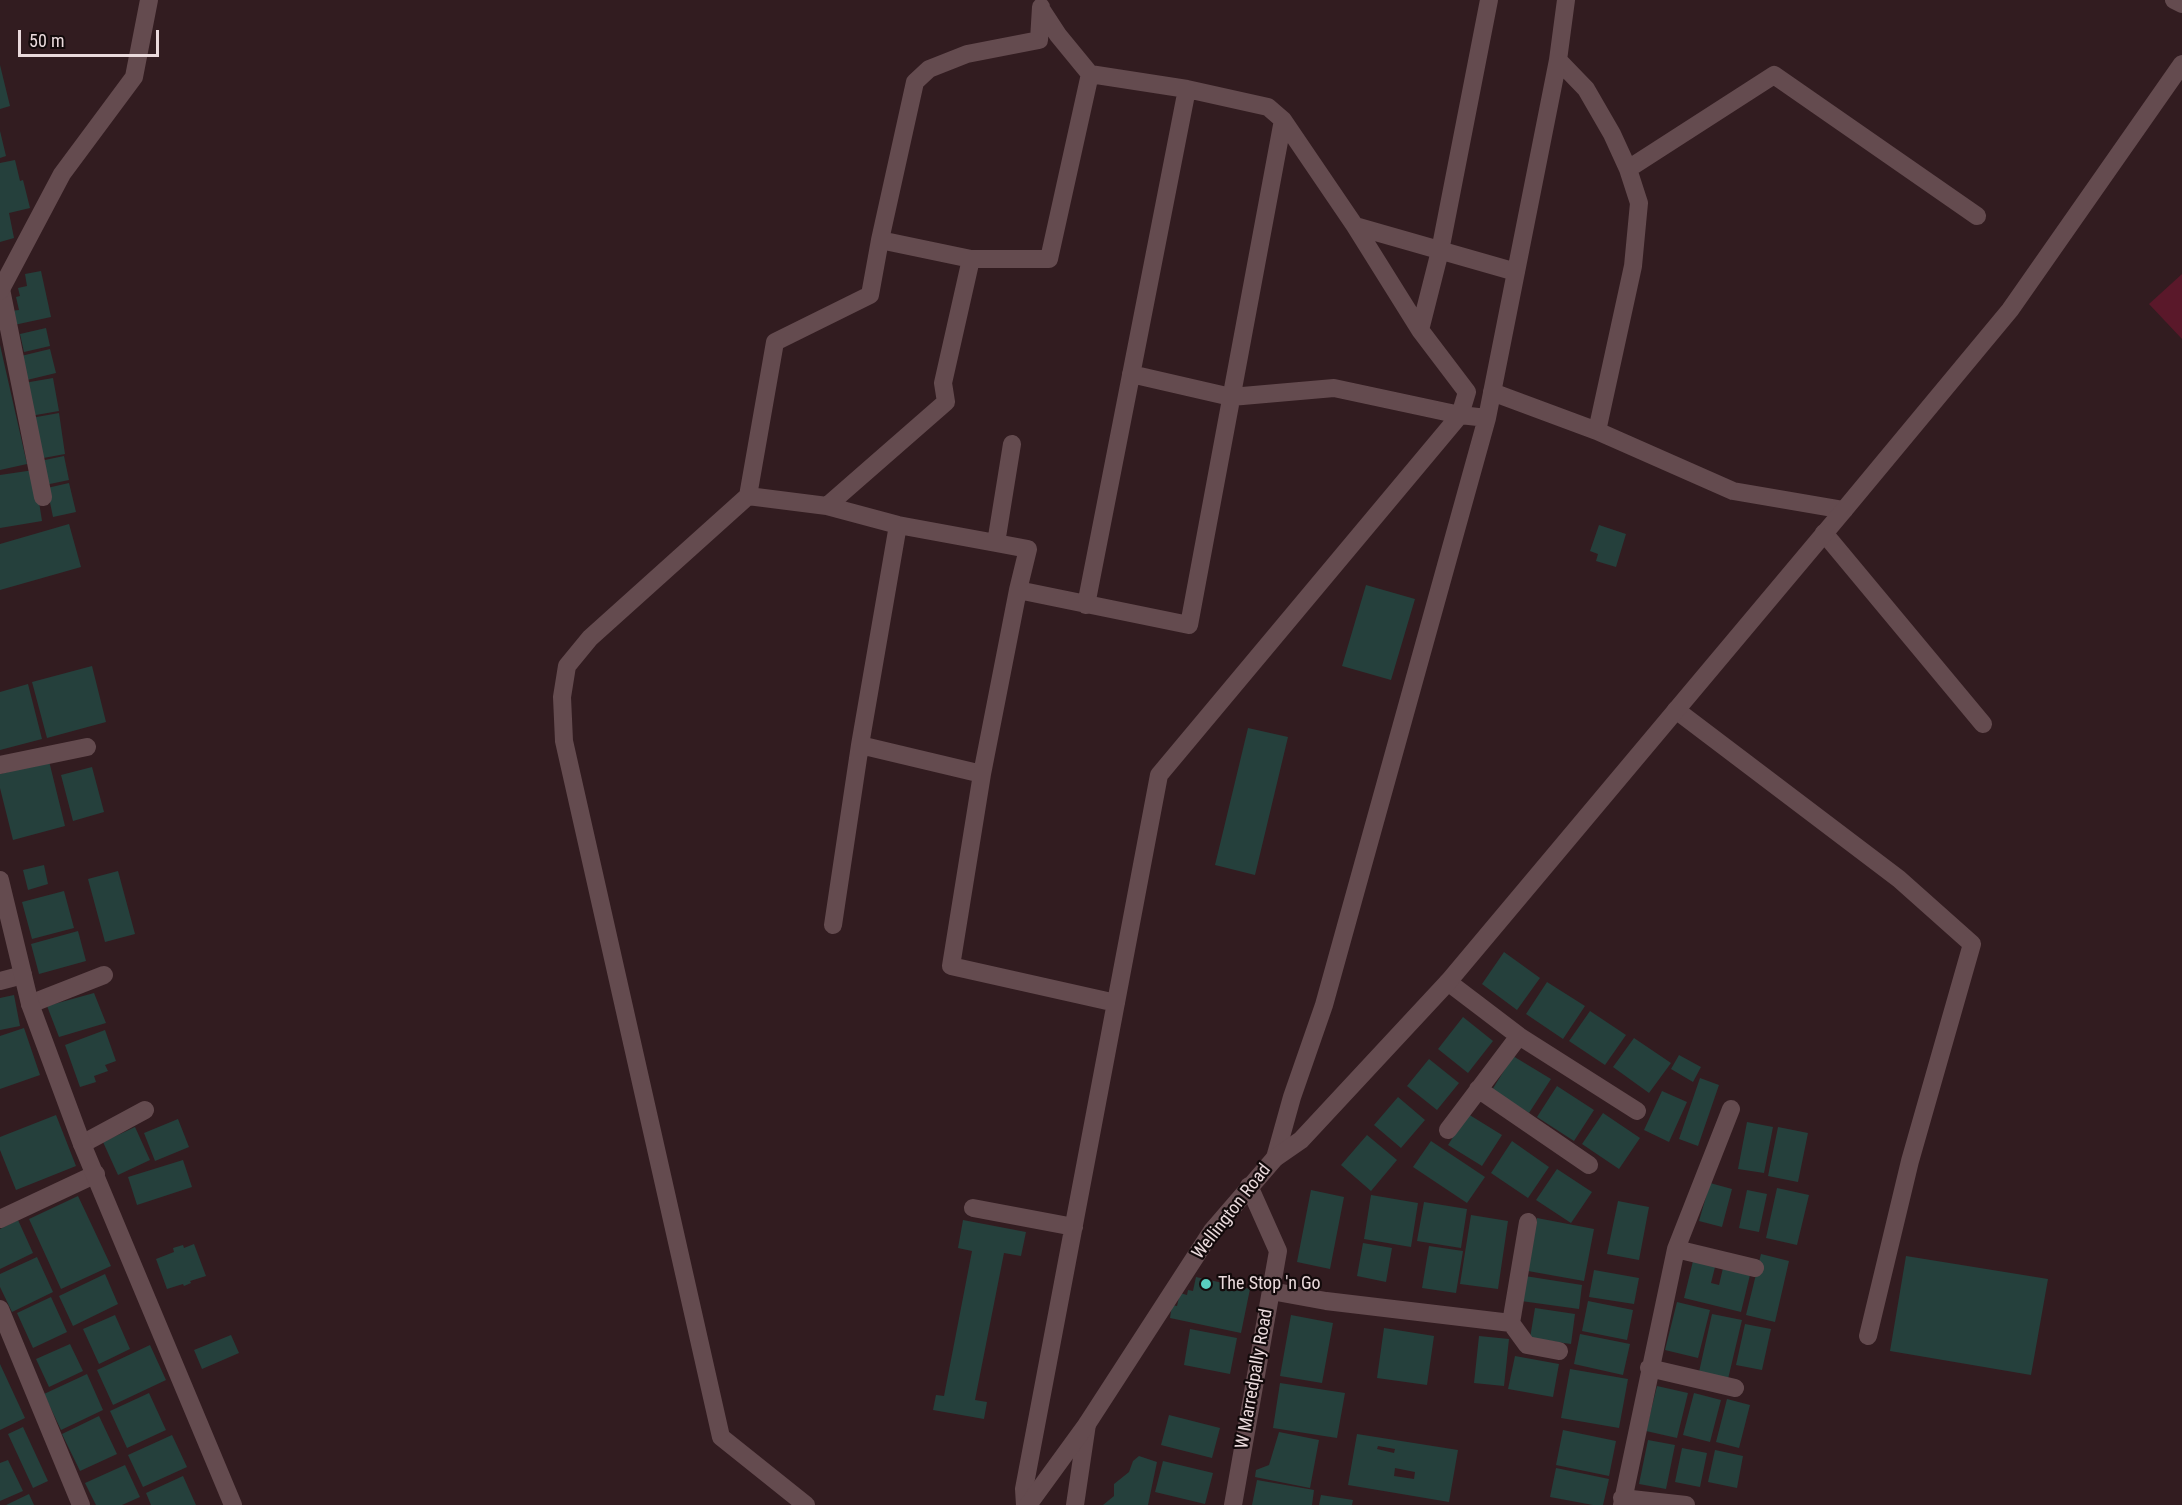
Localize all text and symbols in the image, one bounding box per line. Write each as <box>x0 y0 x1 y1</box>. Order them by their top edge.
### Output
scale bar <box>21 18 162 56</box>
text: 50 m <box>29 30 64 51</box>
street label: Wellington Road <box>1188 1160 1276 1264</box>
place label: The Stop 'n Go <box>1218 1273 1321 1295</box>
marker: The Stop 'n Go <box>1199 1277 1213 1291</box>
street label: W Marredpally Road <box>1232 1307 1278 1451</box>

